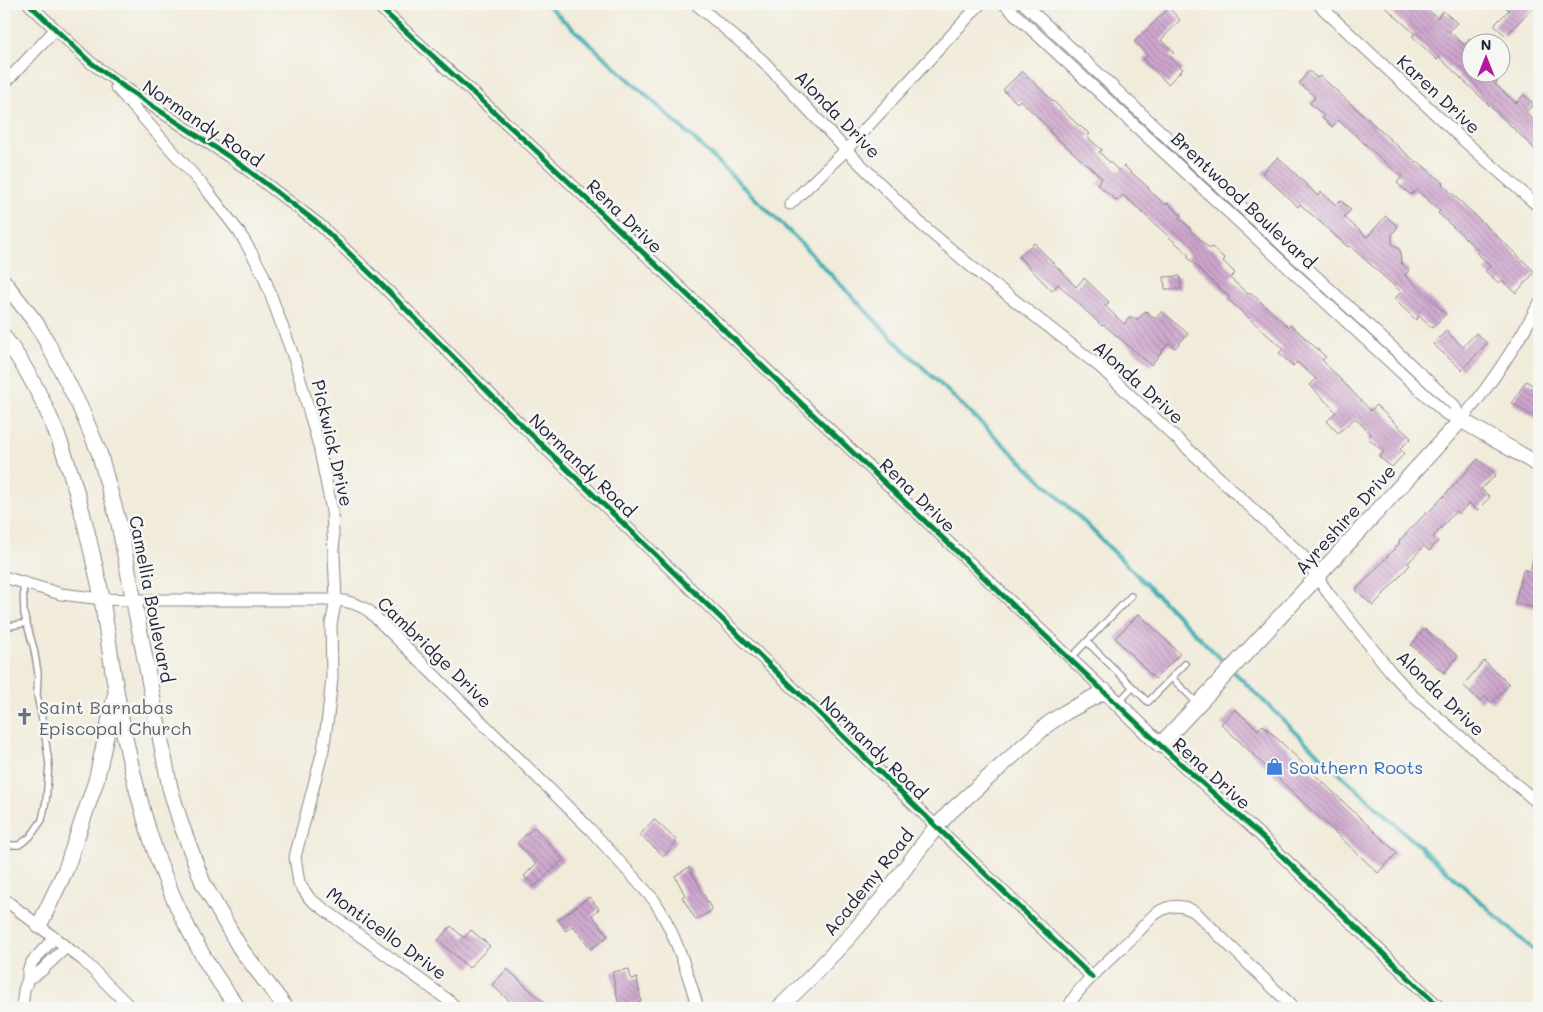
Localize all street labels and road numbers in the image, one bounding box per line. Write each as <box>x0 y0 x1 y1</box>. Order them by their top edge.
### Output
street label: Karen Drive <box>1392 49 1486 139</box>
street label: Alonda Drive <box>790 65 886 163</box>
street label: Normandy Road <box>138 74 268 172</box>
street label: Brentwood Boulevard <box>1166 126 1322 274</box>
street label: Rena Drive <box>582 174 668 258</box>
street label: Alonda Drive <box>1089 335 1189 429</box>
street label: Pickwick Drive <box>307 377 359 509</box>
street label: Normandy Road <box>524 408 642 522</box>
street label: Rena Drive <box>875 453 961 537</box>
street label: Ayreshire Drive <box>1289 459 1401 579</box>
street label: Camellia Boulevard <box>124 513 180 685</box>
street label: Cambridge Drive <box>372 591 498 713</box>
street label: Alonda Drive <box>1392 645 1490 741</box>
street label: Normandy Road <box>815 690 933 804</box>
street label: Rena Drive <box>1168 732 1256 814</box>
street label: Academy Road <box>817 823 919 941</box>
street label: Monticello Drive <box>322 881 452 985</box>

